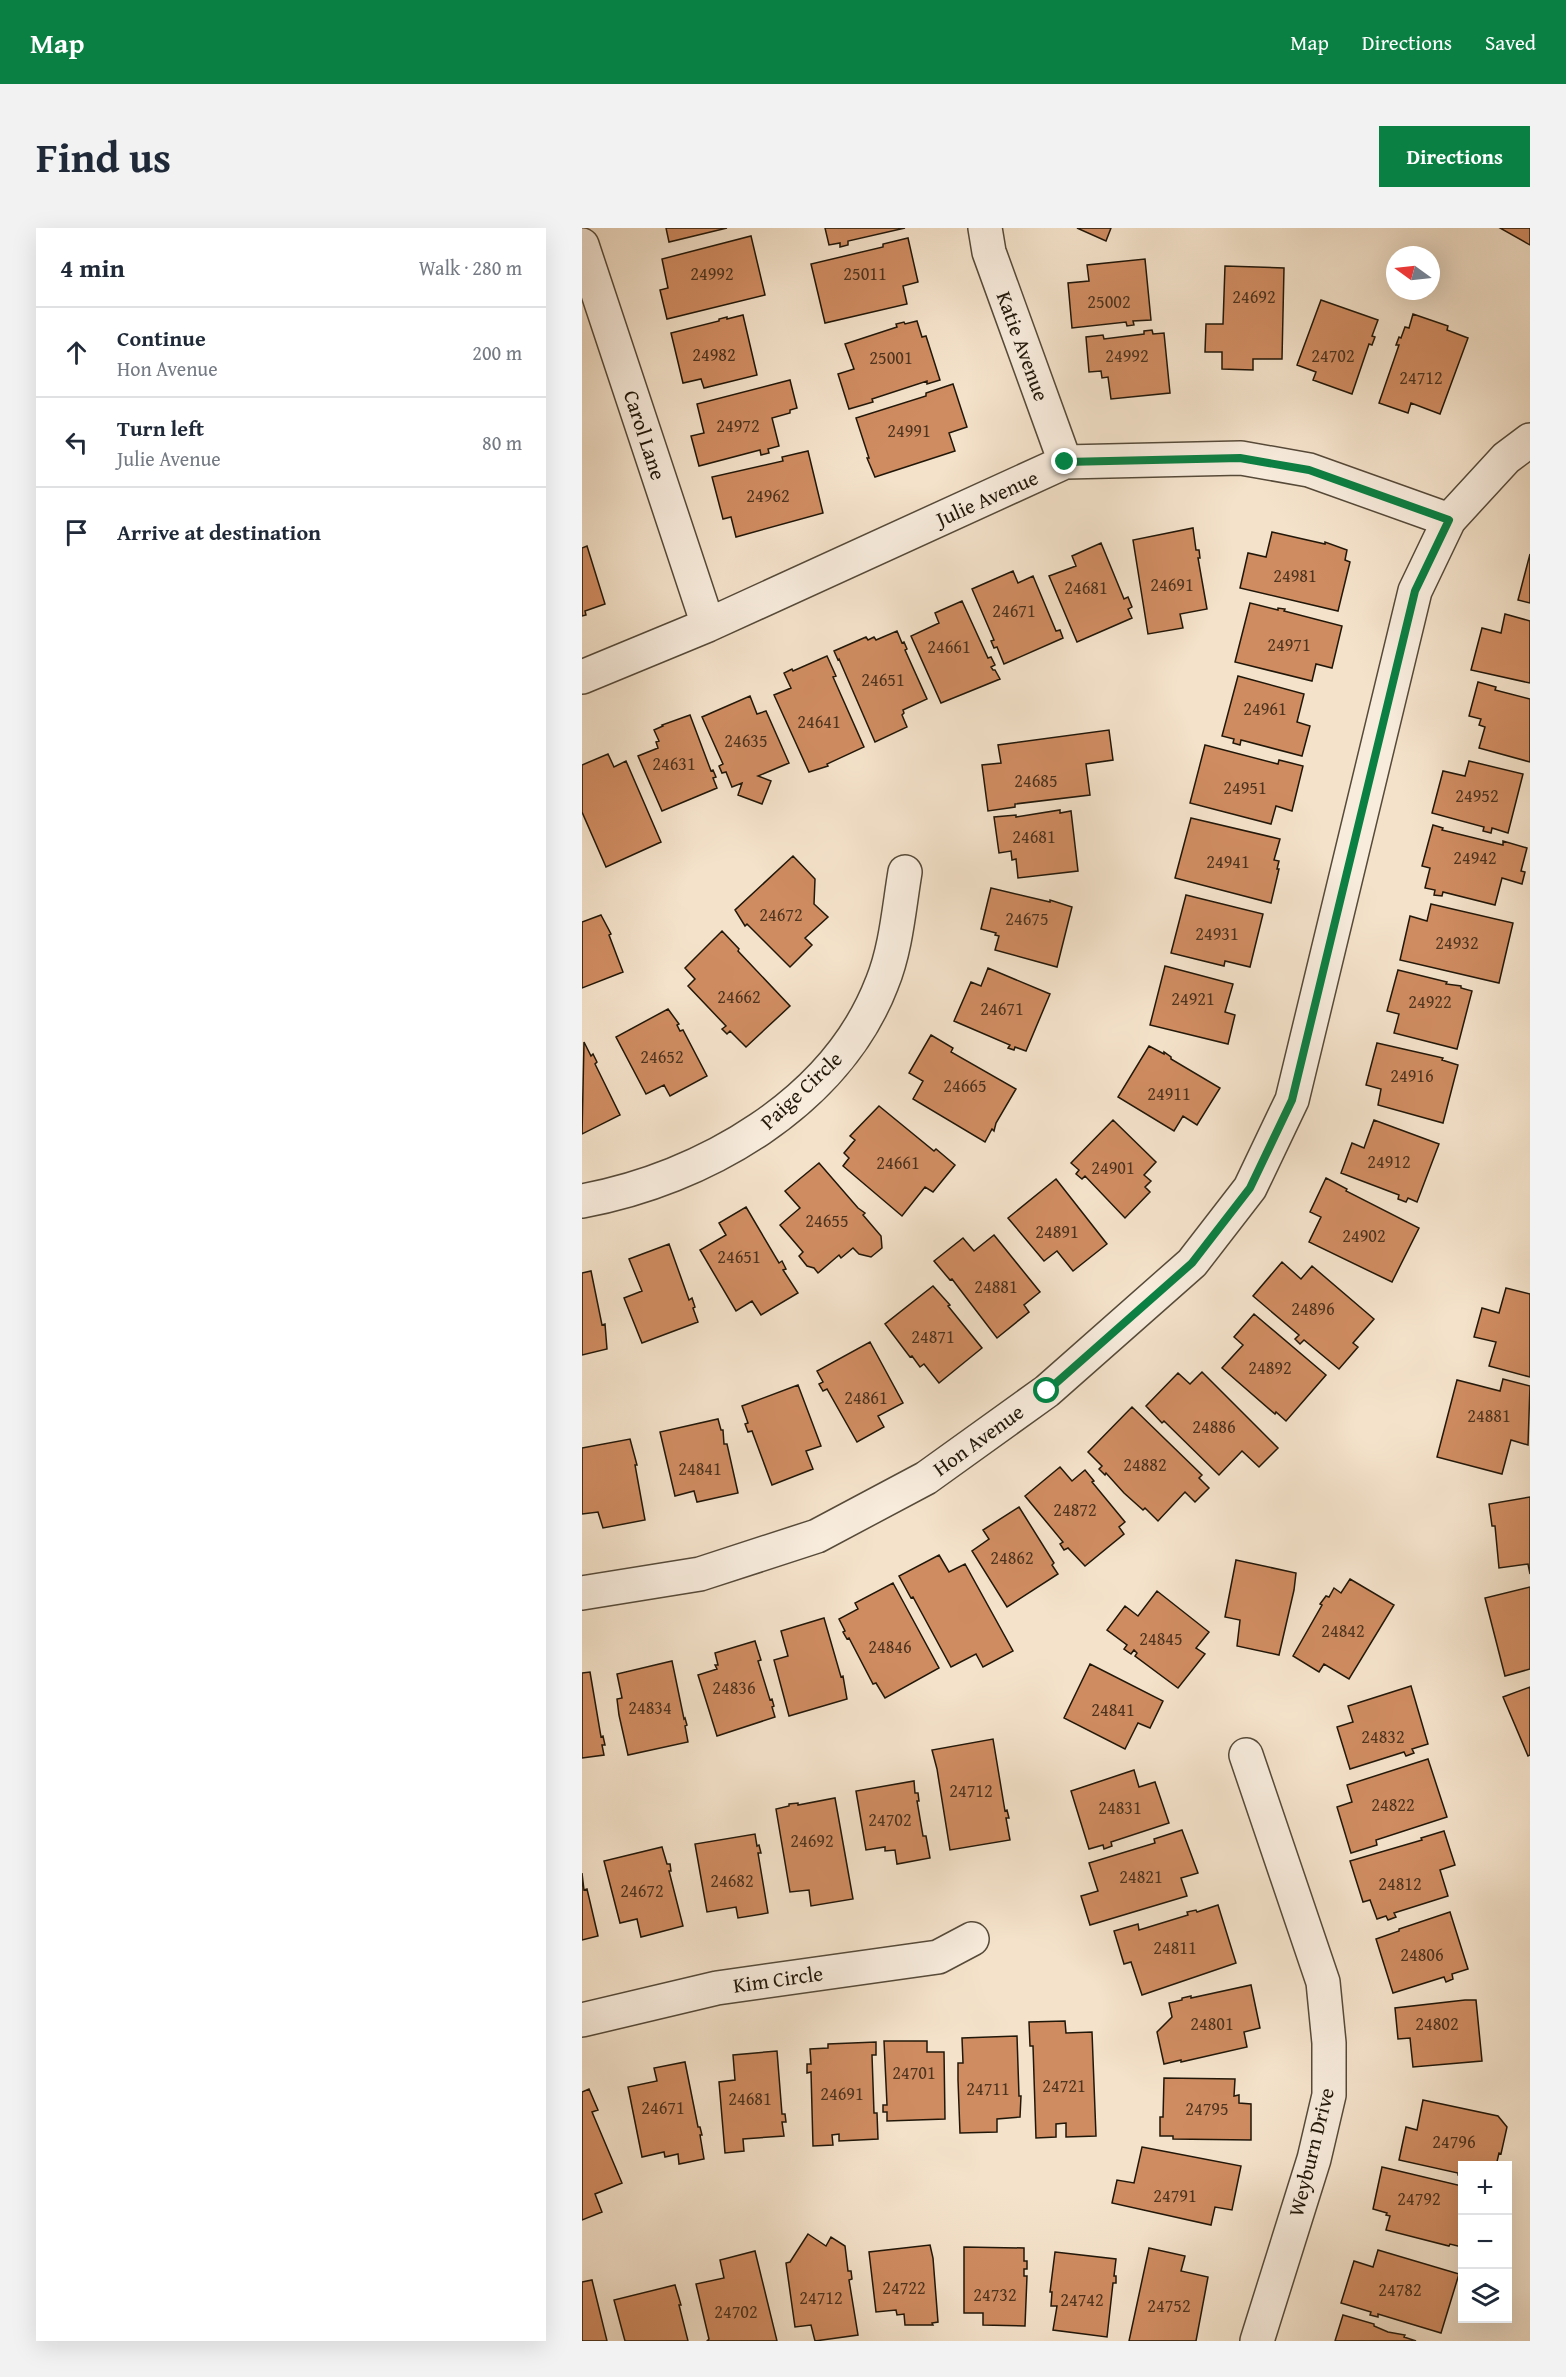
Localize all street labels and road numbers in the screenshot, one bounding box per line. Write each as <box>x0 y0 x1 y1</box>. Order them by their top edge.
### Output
street label: Katie Avenue <box>989 287 1057 405</box>
street label: Carol Lane <box>616 386 674 484</box>
street label: Julie Avenue <box>928 462 1043 536</box>
street label: Paige Circle <box>753 1044 849 1136</box>
street label: Hon Avenue <box>926 1396 1030 1484</box>
street label: Kim Circle <box>731 1957 825 2001</box>
street label: Weyburn Drive <box>1280 2084 1342 2220</box>

